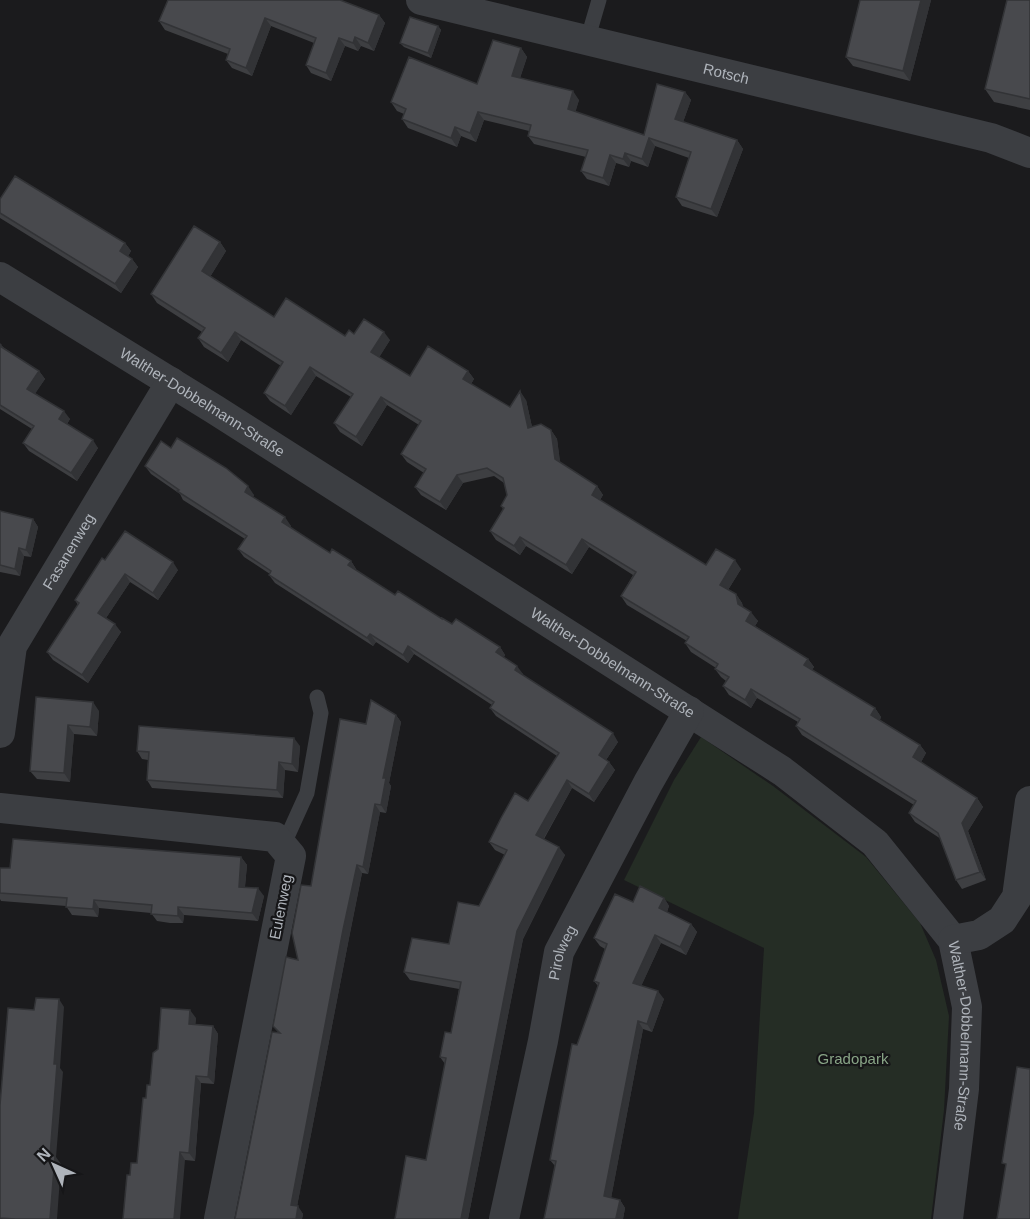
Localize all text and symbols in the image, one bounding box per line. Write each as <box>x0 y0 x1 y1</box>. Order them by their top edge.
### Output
street label: Rotsch <box>702 60 751 87</box>
street label: Walther-Dobbelmann-Straße <box>117 344 288 460</box>
street label: Fasanenweg <box>39 510 98 593</box>
street label: Walther-Dobbelmann-Straße <box>528 604 698 721</box>
street label: Eulenweg <box>266 873 295 941</box>
street label: Pirolweg <box>545 922 580 981</box>
street label: Walther-Dobbelmann-Straße <box>945 939 976 1132</box>
park label: Gradopark <box>818 1050 889 1067</box>
north arrow <box>24 1135 84 1195</box>
text: N <box>34 1145 54 1165</box>

